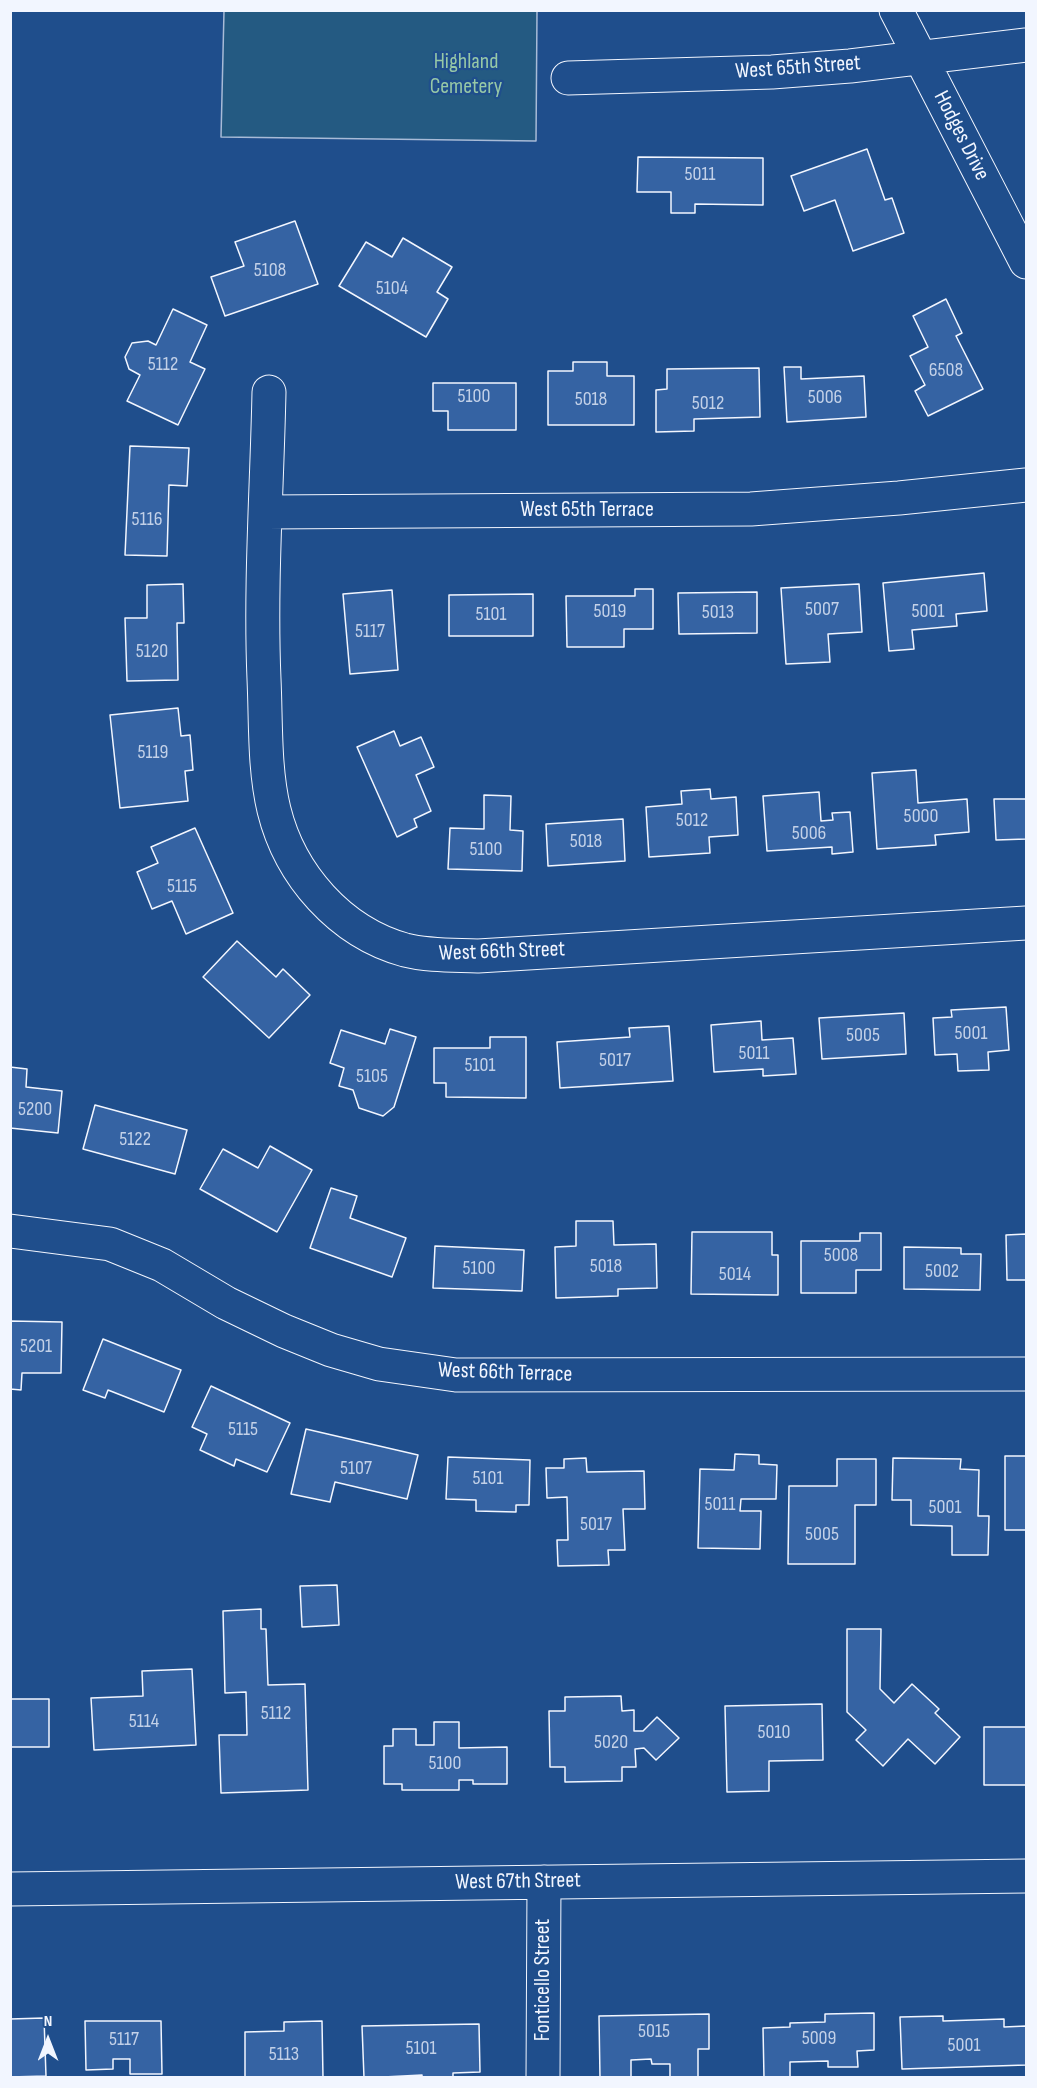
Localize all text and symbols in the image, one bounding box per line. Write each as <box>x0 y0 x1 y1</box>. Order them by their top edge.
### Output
park label: Highland Cemetery <box>430 49 502 100</box>
street label: West 65th Street <box>735 50 861 86</box>
street label: Hodges Drive <box>927 87 995 185</box>
house number: 5011 <box>685 163 715 187</box>
house number: 5108 <box>254 259 286 283</box>
house number: 5104 <box>376 277 408 301</box>
house number: 5112 <box>148 353 178 377</box>
house number: 6508 <box>929 359 963 383</box>
house number: 5100 <box>458 385 490 409</box>
house number: 5006 <box>808 386 842 410</box>
house number: 5018 <box>575 388 607 412</box>
house number: 5012 <box>692 392 724 416</box>
street label: West 65th Terrace <box>520 497 654 523</box>
house number: 5116 <box>132 508 162 532</box>
house number: 5007 <box>805 598 839 622</box>
house number: 5019 <box>594 600 626 624</box>
house number: 5001 <box>912 600 944 624</box>
house number: 5013 <box>702 601 734 625</box>
house number: 5101 <box>476 603 506 627</box>
house number: 5117 <box>355 620 385 644</box>
house number: 5120 <box>136 640 168 664</box>
house number: 5119 <box>138 741 168 765</box>
house number: 5000 <box>904 805 938 829</box>
house number: 5012 <box>676 809 708 833</box>
house number: 5006 <box>792 822 826 846</box>
house number: 5018 <box>570 830 602 854</box>
house number: 5100 <box>470 838 502 862</box>
house number: 5115 <box>167 875 197 899</box>
street label: West 66th Street <box>438 937 566 967</box>
house number: 5001 <box>955 1022 987 1046</box>
house number: 5005 <box>846 1024 880 1048</box>
house number: 5011 <box>739 1042 769 1066</box>
house number: 5017 <box>599 1049 631 1073</box>
house number: 5101 <box>465 1054 495 1078</box>
house number: 5105 <box>356 1065 388 1089</box>
house number: 5200 <box>18 1098 52 1122</box>
house number: 5122 <box>119 1128 151 1152</box>
house number: 5008 <box>824 1244 858 1268</box>
house number: 5018 <box>590 1255 622 1279</box>
house number: 5100 <box>463 1257 495 1281</box>
house number: 5002 <box>925 1260 959 1284</box>
house number: 5014 <box>719 1263 751 1287</box>
house number: 5201 <box>20 1335 52 1359</box>
street label: West 66th Terrace <box>437 1357 573 1389</box>
house number: 5115 <box>228 1418 258 1442</box>
house number: 5107 <box>340 1457 372 1481</box>
house number: 5101 <box>473 1467 503 1491</box>
house number: 5011 <box>705 1493 735 1517</box>
house number: 5001 <box>929 1496 961 1520</box>
house number: 5017 <box>580 1513 612 1537</box>
house number: 5005 <box>805 1523 839 1547</box>
house number: 5112 <box>261 1702 291 1726</box>
house number: 5114 <box>129 1710 159 1734</box>
house number: 5010 <box>758 1721 790 1745</box>
house number: 5020 <box>594 1731 628 1755</box>
house number: 5100 <box>429 1752 461 1776</box>
street label: West 67th Street <box>455 1868 581 1896</box>
street label: Fonticello Street <box>530 1919 556 2041</box>
north arrow <box>18 2010 78 2070</box>
text: N <box>44 2012 52 2031</box>
house number: 5015 <box>638 2020 670 2044</box>
house number: 5009 <box>802 2027 836 2051</box>
house number: 5117 <box>109 2028 139 2052</box>
house number: 5001 <box>948 2034 980 2058</box>
house number: 5101 <box>406 2037 436 2061</box>
house number: 5113 <box>269 2043 299 2067</box>

